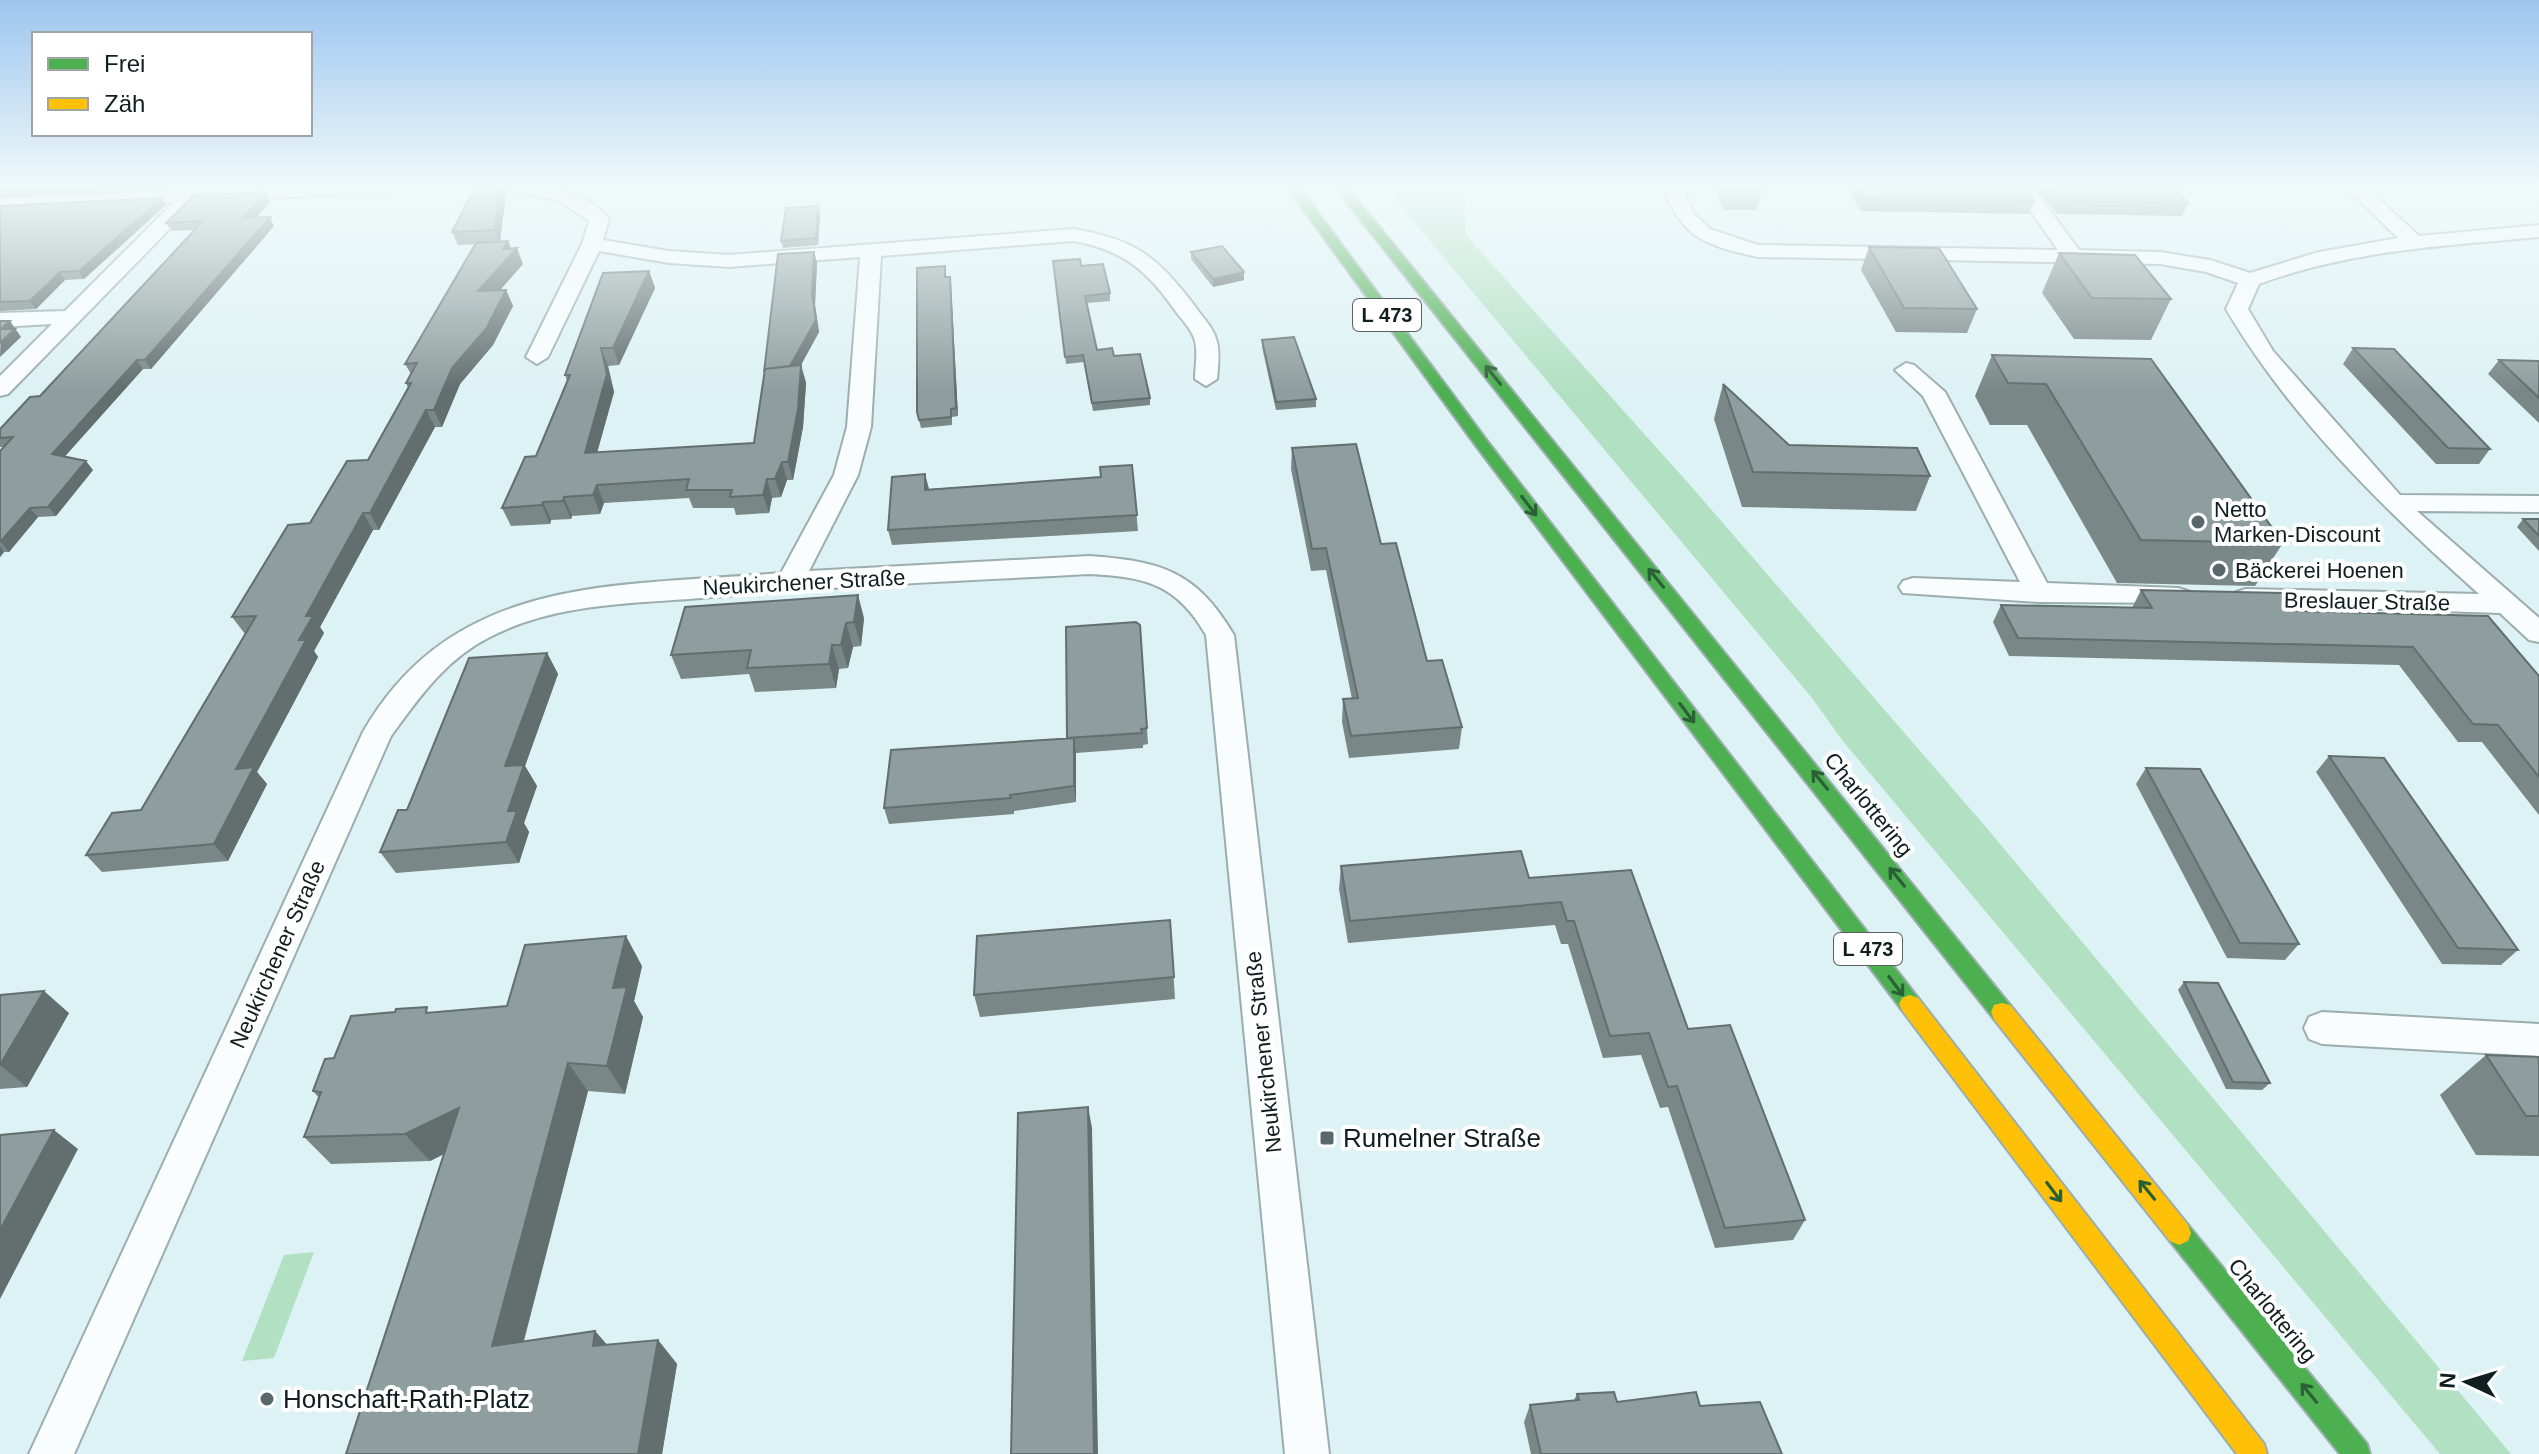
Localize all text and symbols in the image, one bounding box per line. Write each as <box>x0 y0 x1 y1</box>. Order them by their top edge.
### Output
legend <box>32 32 312 136</box>
text: Frei <box>104 50 145 77</box>
text: Zäh <box>104 90 145 117</box>
road number: L 473 <box>1353 299 1421 331</box>
one-way arrow <box>1484 366 1502 386</box>
one-way arrow <box>1521 495 1538 516</box>
place label: Netto Marken-Discount <box>2214 497 2380 547</box>
marker: Netto Marken-Discount <box>2189 513 2207 531</box>
place label: Bäckerei Hoenen <box>2235 558 2404 583</box>
marker: Bäckerei Hoenen <box>2210 561 2228 579</box>
street label: Neukirchener Straße <box>702 565 906 600</box>
one-way arrow <box>1647 568 1665 589</box>
street label: Breslauer Straße <box>2284 588 2450 615</box>
one-way arrow <box>1679 702 1696 723</box>
street label: Charlottering <box>1819 748 1918 861</box>
one-way arrow <box>1811 770 1828 791</box>
street label: Neukirchener Straße <box>225 856 330 1052</box>
one-way arrow <box>1889 867 1906 888</box>
road number: L 473 <box>1834 933 1902 965</box>
street label: Neukirchener Straße <box>1240 950 1287 1154</box>
one-way arrow <box>1888 975 1905 996</box>
place label: Rumelner Straße <box>1343 1123 1541 1153</box>
marker: Rumelner Straße <box>1318 1129 1336 1147</box>
one-way arrow <box>2138 1180 2155 1201</box>
one-way arrow <box>2046 1181 2063 1203</box>
street label: Charlottering <box>2223 1254 2322 1367</box>
north arrow <box>2427 1342 2507 1422</box>
text: N <box>2435 1372 2461 1389</box>
one-way arrow <box>2300 1383 2318 1404</box>
place label: Honschaft-Rath-Platz <box>283 1384 530 1414</box>
marker: Honschaft-Rath-Platz <box>258 1390 276 1408</box>

